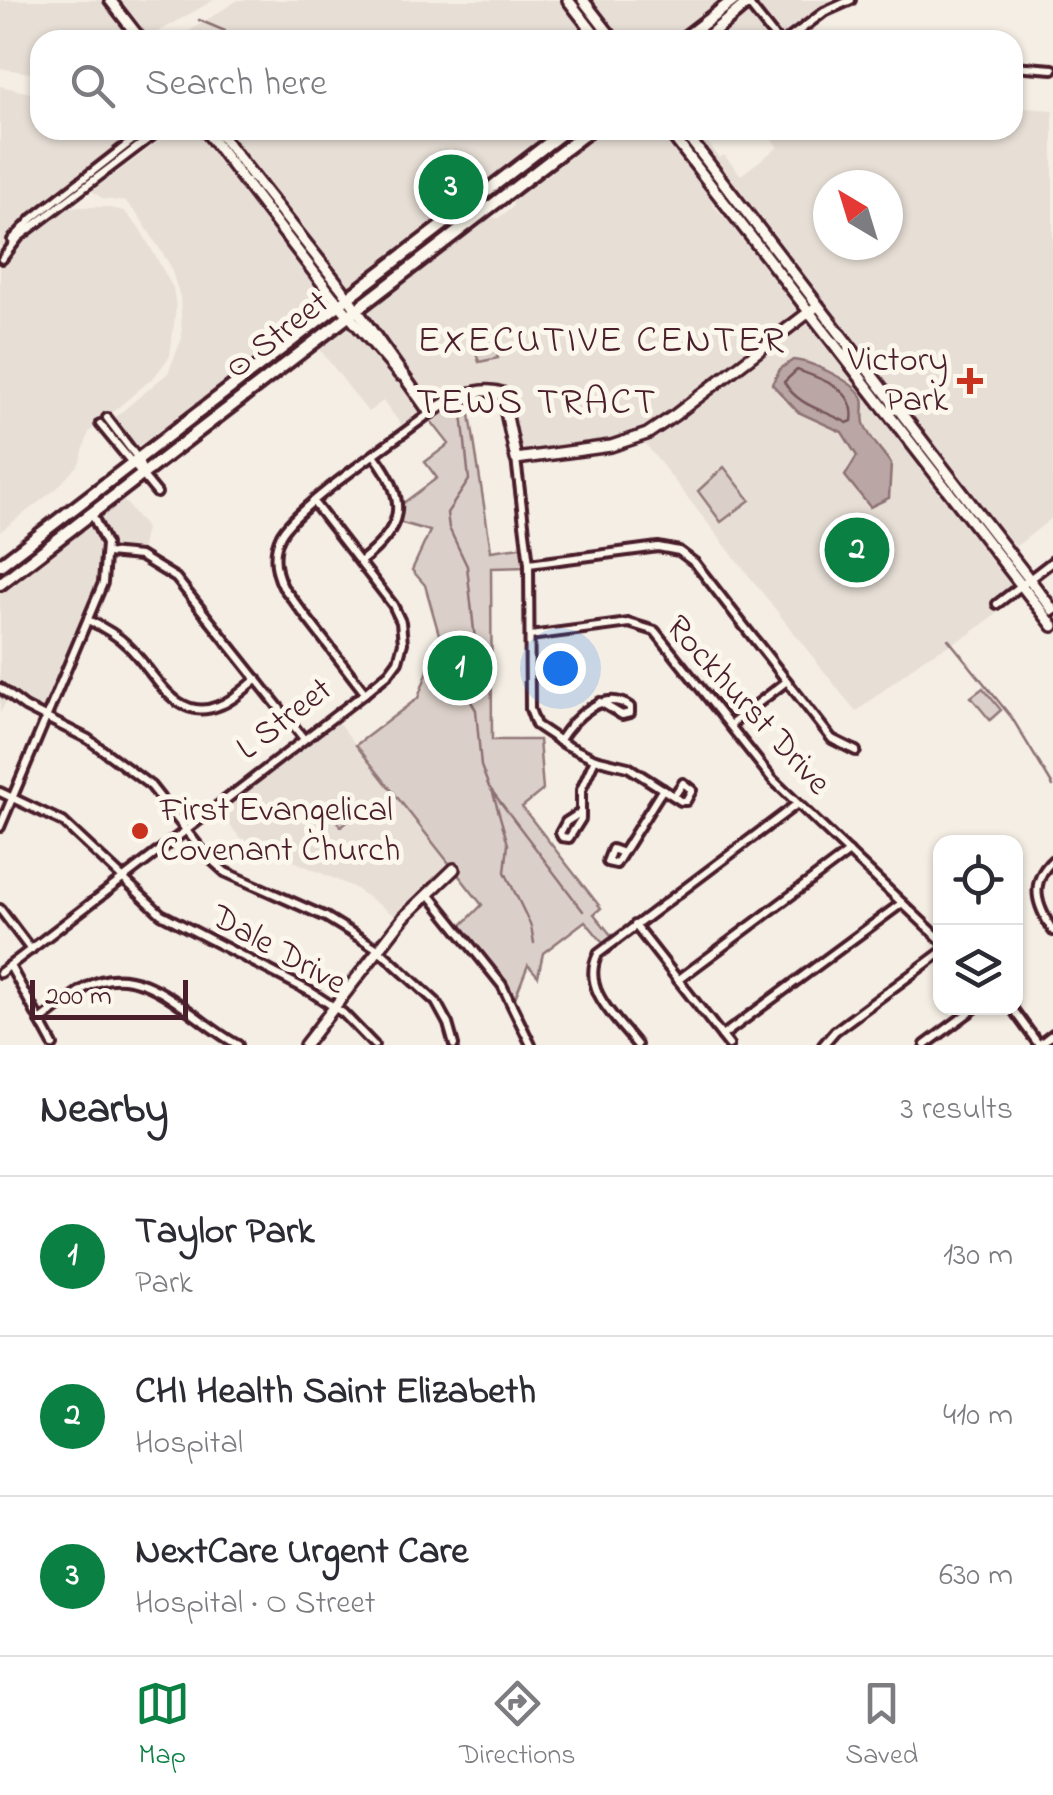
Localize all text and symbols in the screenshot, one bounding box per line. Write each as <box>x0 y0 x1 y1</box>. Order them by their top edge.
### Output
search box <box>30 30 1023 140</box>
text: Search here <box>145 57 327 113</box>
icon: search <box>65 58 120 113</box>
pin: 3 <box>418 150 484 224</box>
north arrow <box>813 170 903 260</box>
street label: O Street <box>215 279 341 393</box>
district label: EXECUTIVE CENTER <box>417 314 787 370</box>
place label: Victory Park <box>847 336 949 427</box>
marker: Victory Park <box>957 368 983 394</box>
district label: TEWS TRACT <box>416 376 658 432</box>
pin: 2 <box>824 512 890 588</box>
street label: Rockhurst Drive <box>652 605 842 808</box>
pin: 1 <box>428 630 492 706</box>
your location <box>535 643 586 694</box>
street label: L Street <box>226 666 344 774</box>
place label: First Evangelical Covenant Church <box>159 786 400 877</box>
marker: First Evangelical Covenant Church <box>129 820 151 842</box>
map controls <box>933 835 1023 1015</box>
button: locate <box>933 835 1023 925</box>
street label: Dale Drive <box>200 892 355 1009</box>
button: layers <box>933 925 1023 1015</box>
scale bar <box>30 975 188 1020</box>
text: 200 m <box>45 977 112 1018</box>
text: Nearby <box>40 1080 168 1141</box>
text: 3 results <box>901 1087 1013 1134</box>
text: Taylor Park <box>135 1205 315 1261</box>
text: 1 <box>67 1233 78 1280</box>
text: 130 m <box>943 1233 1013 1280</box>
text: Park <box>135 1261 193 1308</box>
text: CHI Health Saint Elizabeth <box>135 1365 536 1421</box>
text: 2 <box>65 1393 80 1440</box>
text: 410 m <box>943 1393 1013 1440</box>
text: Hospital <box>135 1421 243 1468</box>
text: NextCare Urgent Care <box>135 1525 468 1581</box>
text: 3 <box>66 1553 79 1600</box>
text: 630 m <box>939 1553 1013 1600</box>
text: Hospital · O Street <box>135 1581 376 1628</box>
tab: Map <box>135 1676 190 1777</box>
tab: Directions <box>459 1676 576 1777</box>
tab: Saved <box>845 1676 918 1777</box>

